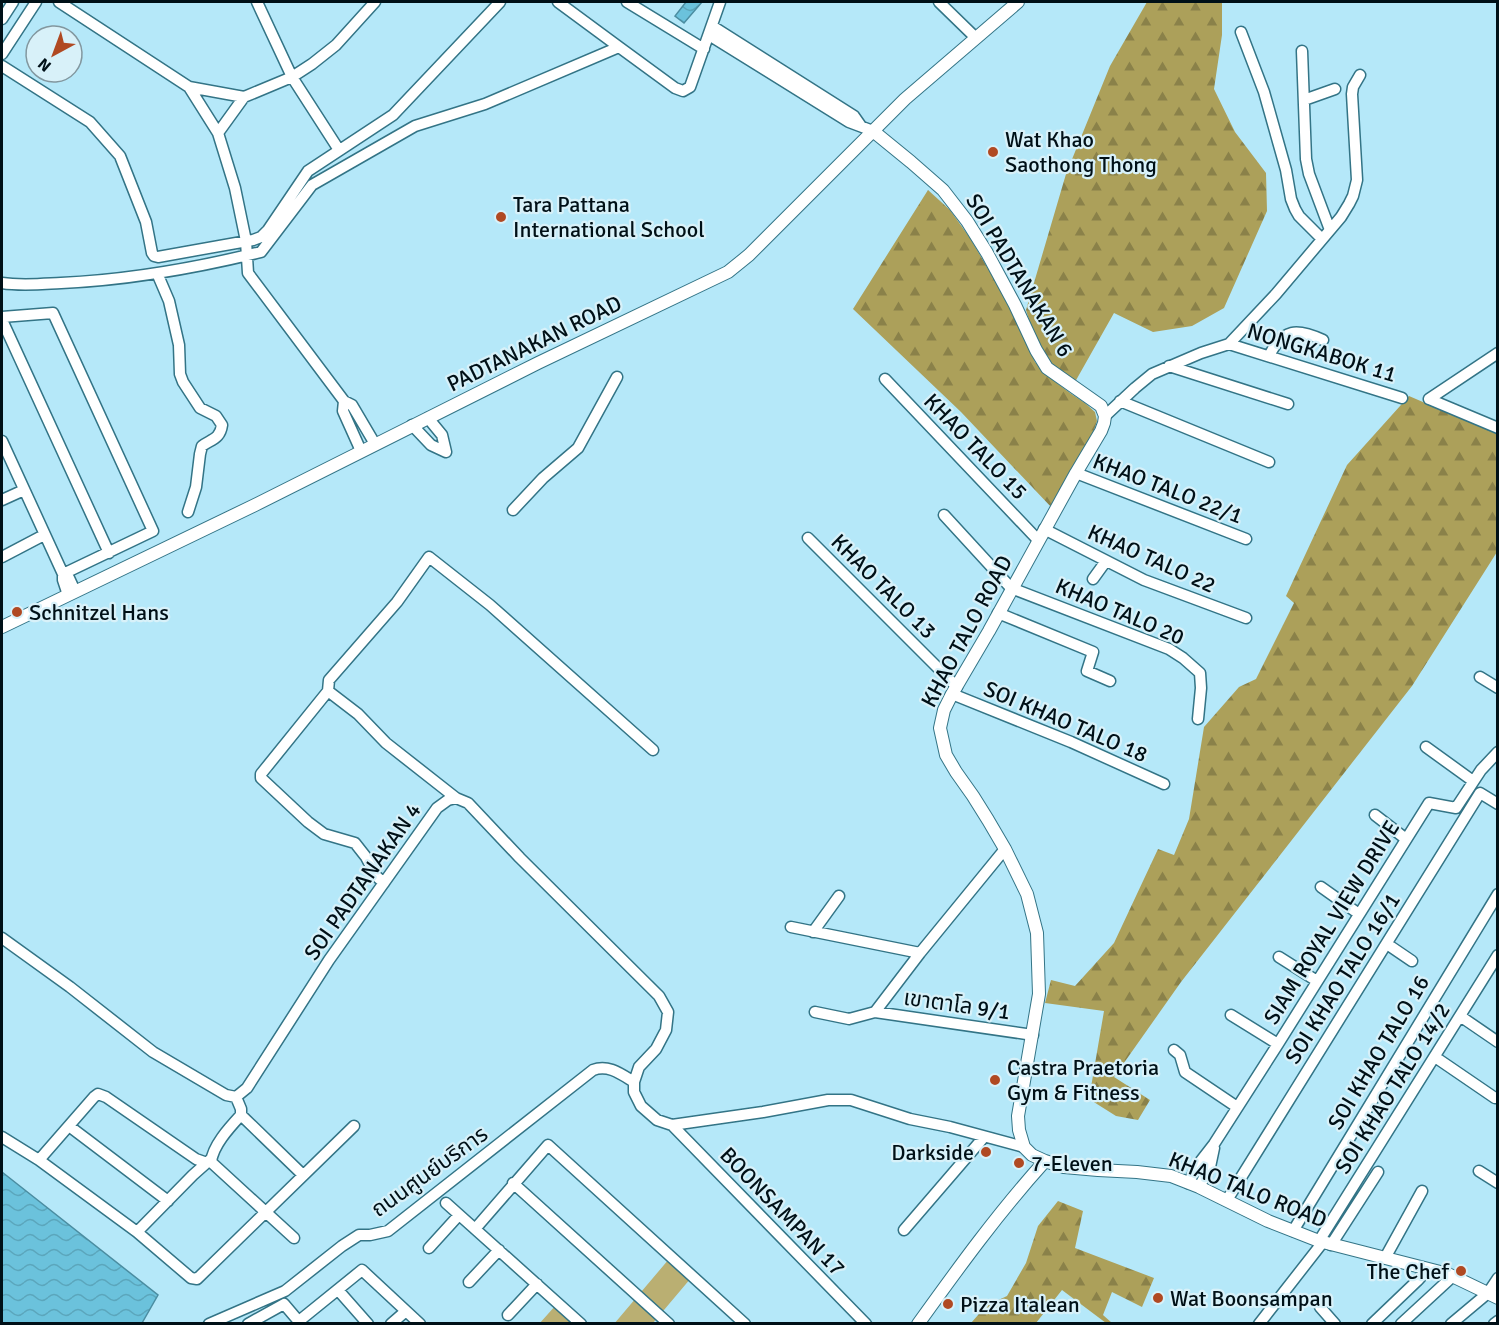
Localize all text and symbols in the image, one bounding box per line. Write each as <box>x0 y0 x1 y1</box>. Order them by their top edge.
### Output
north arrow <box>24 24 84 84</box>
text: N <box>34 53 56 76</box>
place label: Wat Khao Saothong Thong <box>1005 126 1157 178</box>
marker: Wat Khao Saothong Thong <box>986 145 1000 159</box>
street label: SOI PADTANAKAN 6 <box>960 189 1079 362</box>
place label: Tara Pattana International School <box>513 191 705 243</box>
marker: Tara Pattana International School <box>494 210 508 224</box>
street label: PADTANAKAN ROAD <box>443 289 626 397</box>
street label: NONGKABOK 11 <box>1244 317 1400 388</box>
street label: KHAO TALO 15 <box>918 388 1033 505</box>
street label: KHAO TALO 22/1 <box>1089 447 1247 529</box>
street label: KHAO TALO 22 <box>1084 518 1220 599</box>
street label: KHAO TALO 13 <box>826 528 942 644</box>
street label: KHAO TALO ROAD <box>915 551 1018 712</box>
street label: KHAO TALO 20 <box>1051 572 1188 651</box>
place label: Schnitzel Hans <box>29 599 169 626</box>
marker: Schnitzel Hans <box>10 605 24 619</box>
street label: SOI KHAO TALO 18 <box>980 675 1152 768</box>
street label: SOI PADTANAKAN 4 <box>298 797 427 965</box>
street label: SIAM ROYAL VIEW DRIVE <box>1258 815 1405 1029</box>
street label: SOI KHAO TALO 16/1 <box>1279 888 1405 1068</box>
street label: SOI KHAO TALO 16 <box>1322 970 1434 1134</box>
street label: เขาตาโล 9/1 <box>902 984 1012 1025</box>
street label: SOI KHAO TALO 14/2 <box>1329 998 1456 1179</box>
place label: Castra Praetoria Gym & Fitness <box>1007 1054 1159 1106</box>
marker: Castra Praetoria Gym & Fitness <box>988 1073 1002 1087</box>
street label: ถนนศูนย์บริการ <box>366 1120 493 1223</box>
place label: Darkside <box>891 1139 974 1166</box>
street label: BOONSAMPAN 17 <box>714 1141 851 1281</box>
marker: Darkside <box>979 1145 993 1159</box>
street label: KHAO TALO ROAD <box>1165 1145 1331 1234</box>
place label: 7-Eleven <box>1031 1150 1113 1177</box>
marker: 7-Eleven <box>1012 1156 1026 1170</box>
place label: The Chef <box>1367 1258 1451 1285</box>
marker: The Chef <box>1454 1264 1468 1278</box>
place label: Wat Boonsampan <box>1170 1285 1333 1312</box>
place label: Pizza Italean <box>960 1291 1080 1318</box>
marker: Wat Boonsampan <box>1151 1291 1165 1305</box>
marker: Pizza Italean <box>941 1297 955 1311</box>

